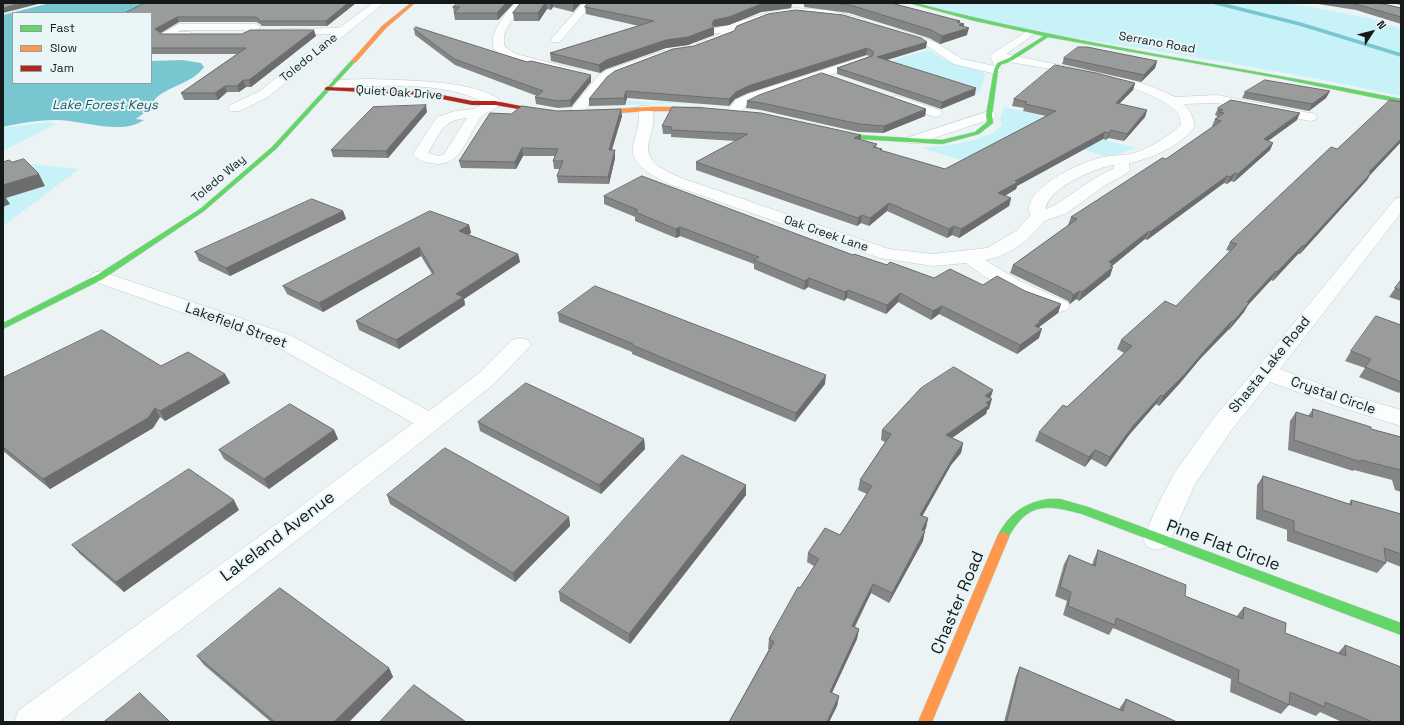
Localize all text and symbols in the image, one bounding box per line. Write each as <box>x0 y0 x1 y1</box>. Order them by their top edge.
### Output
legend <box>12 12 152 84</box>
north arrow <box>1352 12 1392 52</box>
text: N <box>1374 18 1390 32</box>
text: Fast <box>50 20 75 36</box>
street label: Serrano Road <box>1118 29 1196 57</box>
street label: Toledo Lane <box>277 31 341 85</box>
text: Slow <box>50 40 77 56</box>
text: Jam <box>50 60 74 76</box>
street label: Quiet Oak Drive <box>355 83 443 103</box>
water label: Lake Forest Keys <box>52 97 158 113</box>
street label: Toledo Way <box>189 152 249 206</box>
street label: Oak Creek Lane <box>782 213 870 255</box>
street label: Lakefield Street <box>183 300 289 352</box>
street label: Shasta Lake Road <box>1226 313 1314 417</box>
street label: Crystal Circle <box>1288 374 1378 418</box>
street label: Lakeland Avenue <box>217 487 339 587</box>
street label: Pine Flat Circle <box>1163 516 1283 576</box>
street label: Chaster Road <box>927 548 989 658</box>

